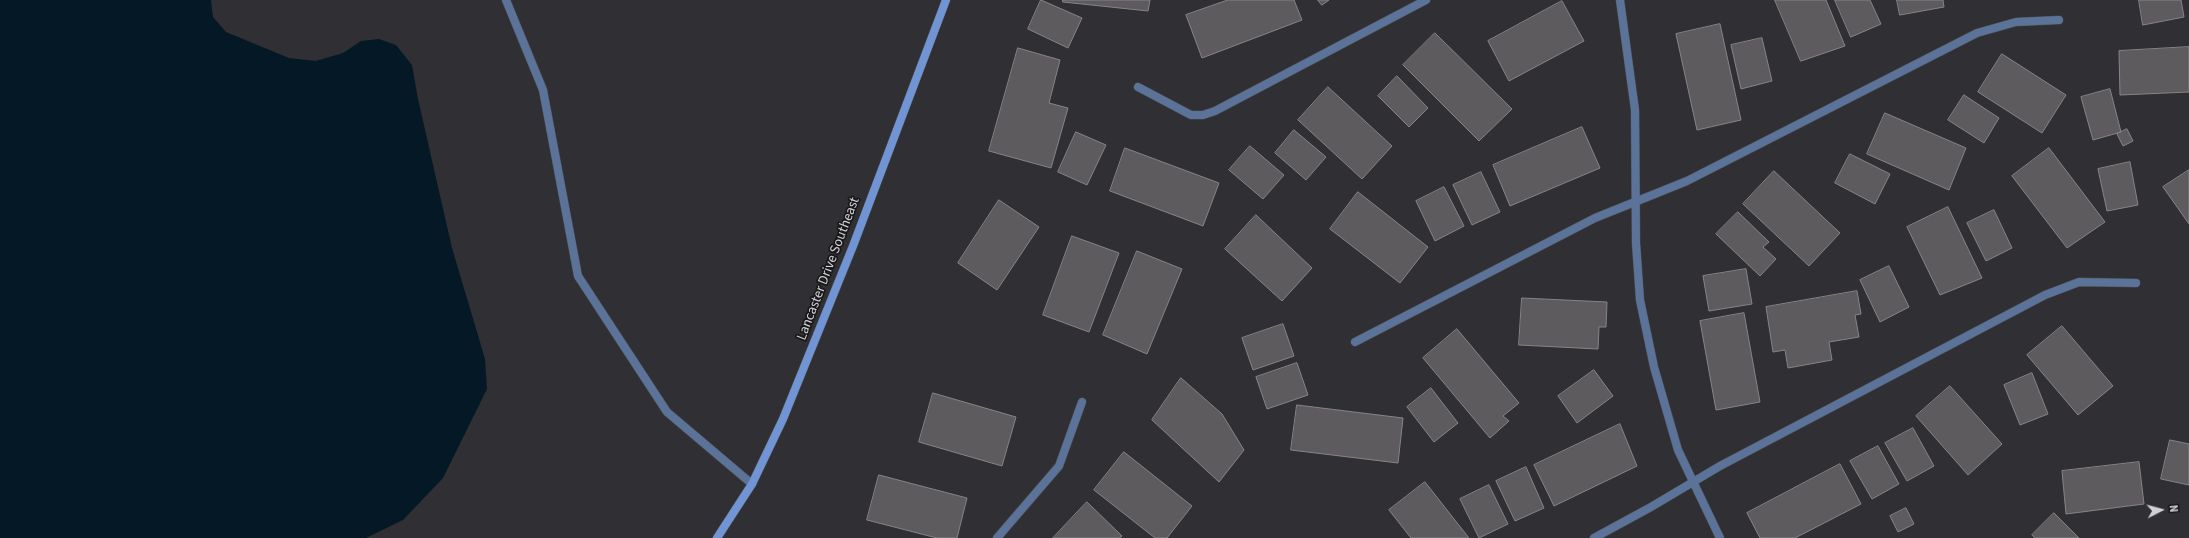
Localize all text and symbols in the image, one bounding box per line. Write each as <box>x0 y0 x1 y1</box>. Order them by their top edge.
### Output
street label: Lancaster Drive Southeast <box>794 195 864 343</box>
north arrow <box>2141 490 2181 530</box>
text: N <box>2166 504 2181 513</box>

